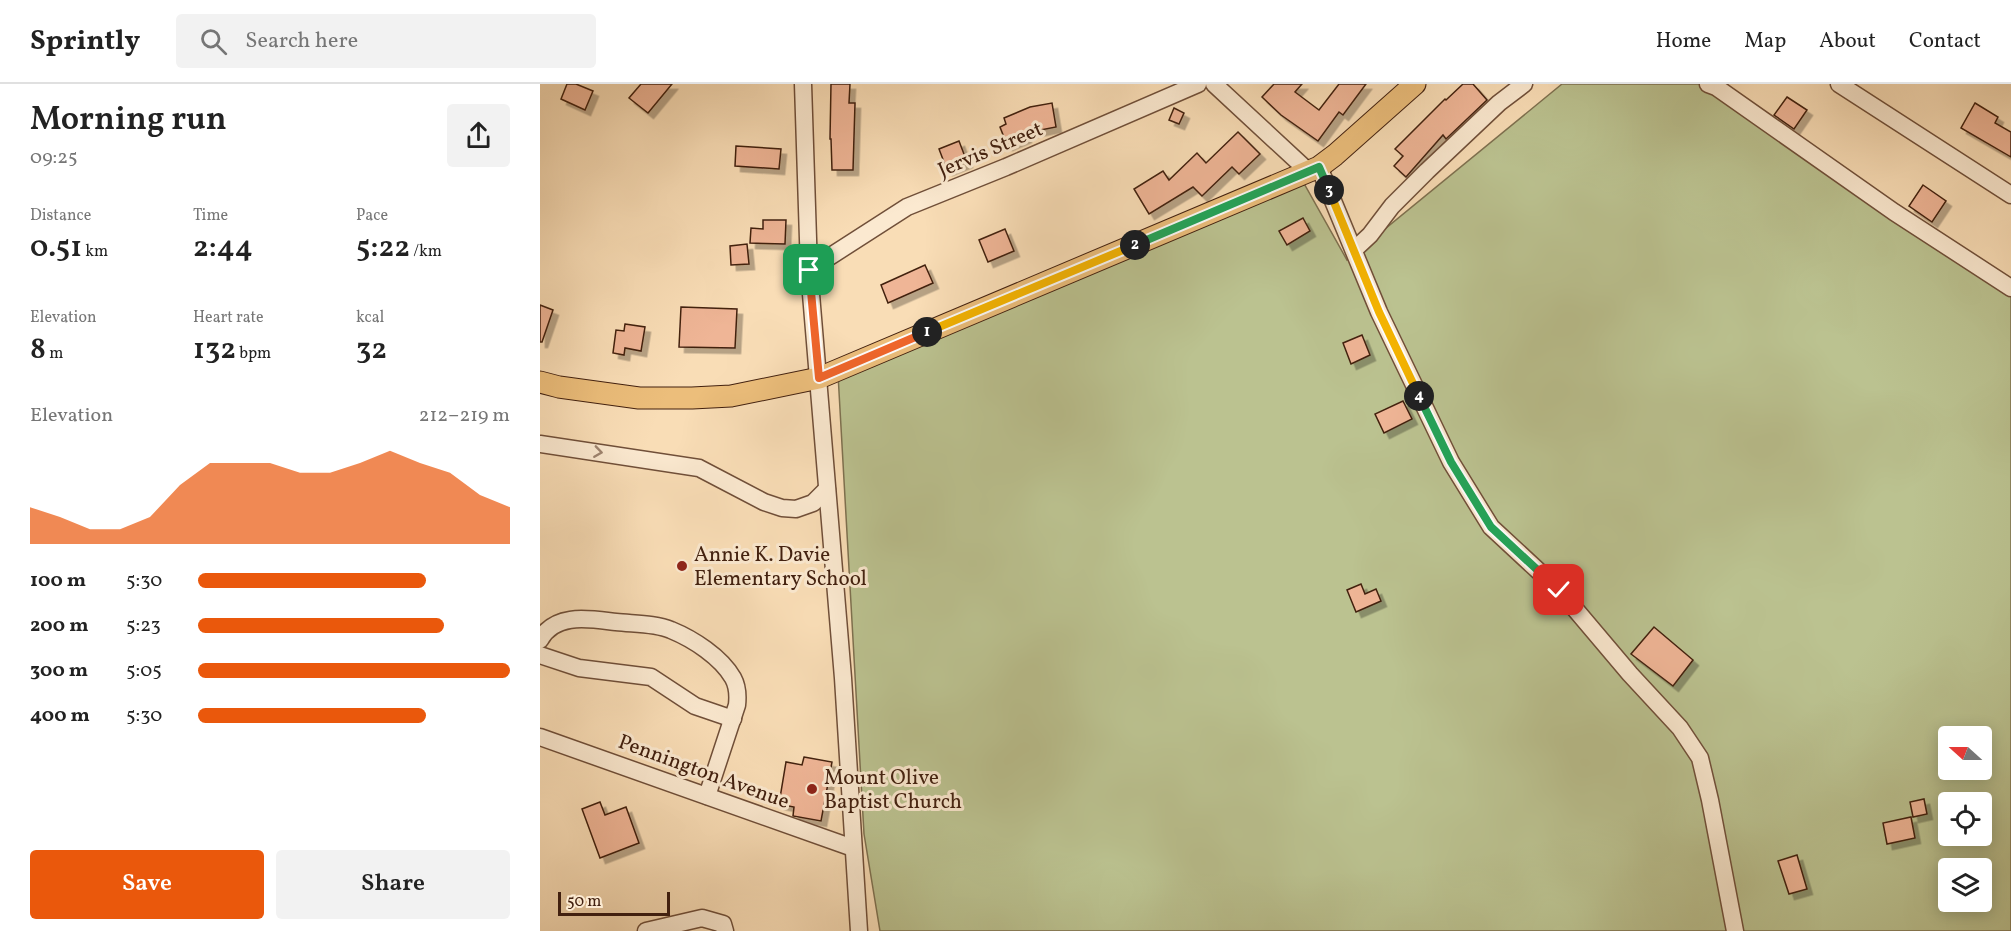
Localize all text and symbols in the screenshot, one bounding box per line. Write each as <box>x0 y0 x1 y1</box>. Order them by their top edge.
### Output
search box <box>176 14 596 68</box>
text: Sprintly <box>30 22 140 61</box>
icon: search <box>197 25 230 58</box>
text: Search here <box>245 26 358 57</box>
text: Home <box>1656 27 1711 56</box>
text: Map <box>1744 27 1786 56</box>
text: About <box>1819 27 1876 56</box>
text: Contact <box>1909 27 1981 56</box>
text: Morning run <box>30 98 227 144</box>
button: share <box>447 104 510 167</box>
street label: Jervis Street <box>934 115 1047 185</box>
text: 09:25 <box>30 144 78 172</box>
pin: 3 <box>1314 175 1344 205</box>
text: 3 <box>1325 179 1333 201</box>
text: Distance <box>30 205 91 227</box>
text: Time <box>193 205 228 227</box>
text: Pace <box>356 205 388 227</box>
text: 0.51 <box>30 227 82 269</box>
text: 2:44 <box>193 227 253 269</box>
text: 5:22 <box>356 227 410 269</box>
pin: 2 <box>1120 230 1150 260</box>
text: 2 <box>1131 234 1139 256</box>
text: km <box>82 241 108 263</box>
text: /km <box>410 241 442 263</box>
pin <box>783 244 834 295</box>
icon: arrive <box>792 253 825 286</box>
text: Elevation <box>30 307 97 329</box>
text: Heart rate <box>193 307 264 329</box>
text: kcal <box>356 307 384 329</box>
pin: 1 <box>912 317 942 347</box>
text: 1 <box>924 321 930 343</box>
text: 8 <box>30 329 46 371</box>
text: 132 <box>193 329 236 371</box>
text: 32 <box>356 329 387 371</box>
text: m <box>46 343 63 365</box>
text: bpm <box>236 343 271 365</box>
pin: 4 <box>1404 381 1434 411</box>
text: 4 <box>1414 385 1424 407</box>
text: Elevation <box>30 402 113 430</box>
text: 212–219 m <box>419 402 510 430</box>
one-way arrow <box>593 446 603 458</box>
place label: Annie K. Davie Elementary School <box>694 541 867 594</box>
marker: Annie K. Davie Elementary School <box>675 559 689 573</box>
pin <box>1533 564 1584 615</box>
text: 100 m <box>30 567 86 595</box>
text: 5:30 <box>126 567 162 595</box>
icon: check <box>1542 573 1575 606</box>
text: 200 m <box>30 612 88 640</box>
text: 5:23 <box>126 612 161 640</box>
text: 300 m <box>30 657 88 685</box>
text: 5:05 <box>126 657 162 685</box>
text: 400 m <box>30 702 90 730</box>
text: 5:30 <box>126 702 162 730</box>
north arrow <box>1938 726 1992 780</box>
map controls <box>1938 726 1992 912</box>
street label: Pennington Avenue <box>614 728 793 817</box>
place label: Mount Olive Baptist Church <box>824 764 962 817</box>
marker: Mount Olive Baptist Church <box>805 782 819 796</box>
button: locate <box>1938 792 1992 846</box>
button: Save <box>30 850 264 919</box>
button: Share <box>276 850 510 919</box>
button: layers <box>1938 858 1992 912</box>
scale bar <box>558 889 670 916</box>
text: 50 m <box>567 891 601 913</box>

